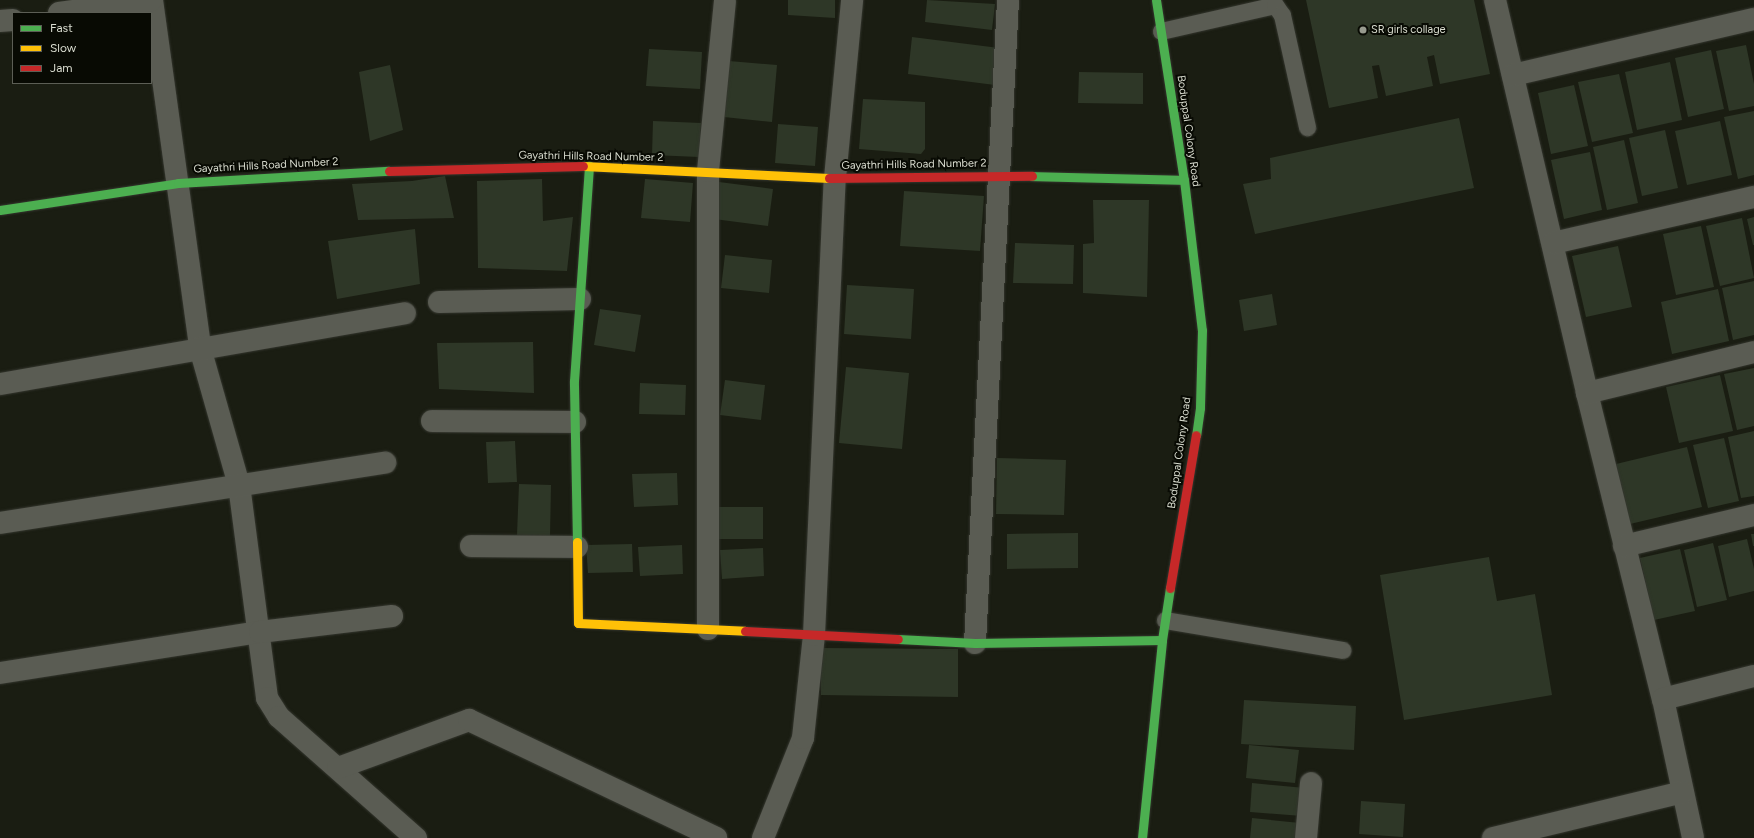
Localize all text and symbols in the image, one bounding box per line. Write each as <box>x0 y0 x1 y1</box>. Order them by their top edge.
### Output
legend <box>12 12 152 84</box>
text: Fast <box>50 21 73 35</box>
place label: SR girls collage <box>1371 23 1446 37</box>
marker: SR girls collage <box>1358 25 1368 35</box>
text: Slow <box>50 41 76 55</box>
text: Jam <box>50 61 73 75</box>
street label: Boduppal Colony Road <box>1174 74 1202 188</box>
street label: Gayathri Hills Road Number 2 <box>518 149 664 165</box>
street label: Gayathri Hills Road Number 2 <box>193 156 339 176</box>
street label: Gayathri Hills Road Number 2 <box>841 157 987 173</box>
street label: Boduppal Colony Road <box>1166 396 1194 510</box>

